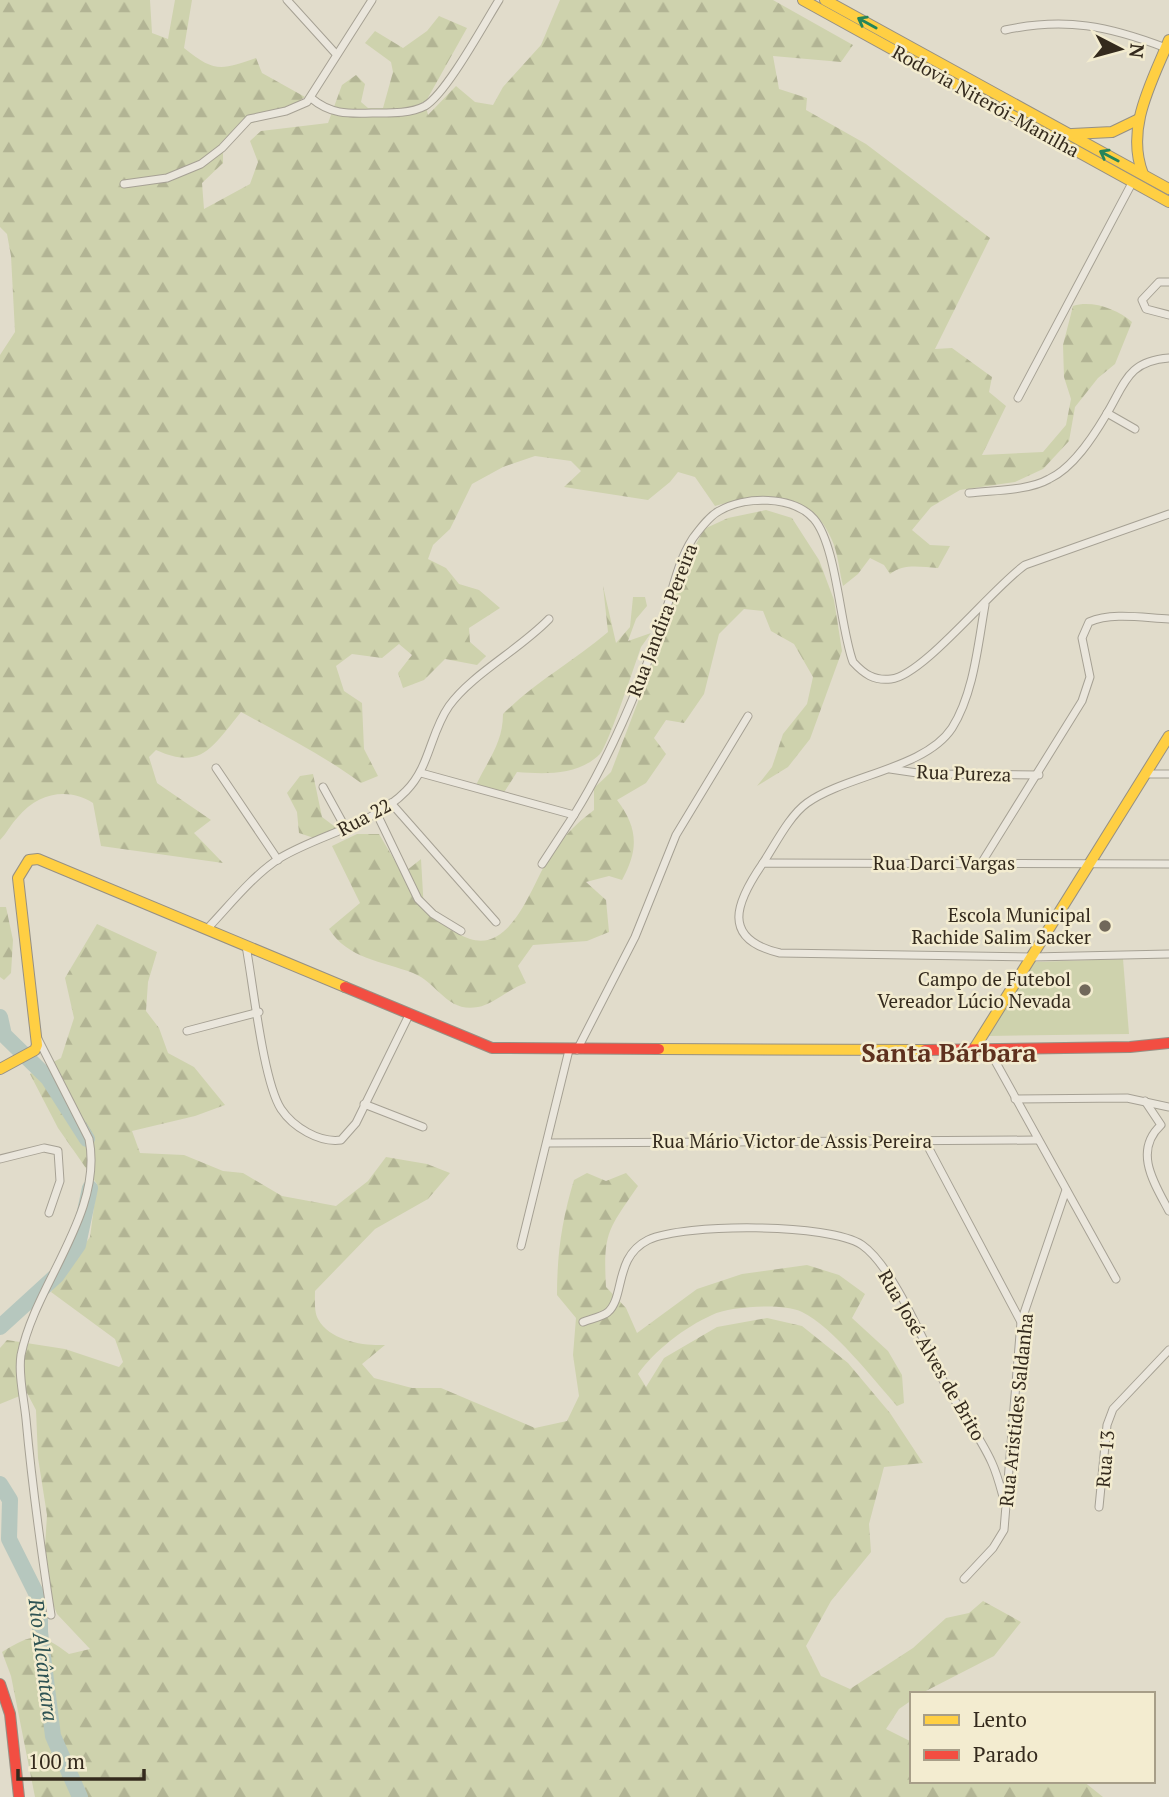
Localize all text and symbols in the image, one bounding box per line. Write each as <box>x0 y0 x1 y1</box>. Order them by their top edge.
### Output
north arrow <box>1085 14 1155 84</box>
one-way arrow <box>857 16 878 29</box>
street label: Rodovia Niterói-Manilha <box>888 39 1084 163</box>
text: N <box>1124 42 1151 60</box>
one-way arrow <box>1099 149 1120 162</box>
street label: Rua Jandira Pereira <box>621 539 702 700</box>
street label: Rua Pureza <box>916 758 1012 787</box>
street label: Rua 22 <box>333 792 395 841</box>
street label: Rua Darci Vargas <box>873 850 1015 875</box>
place label: Escola Municipal Rachide Salim Sacker <box>912 902 1092 949</box>
marker: Escola Municipal Rachide Salim Sacker <box>1097 918 1113 934</box>
place label: Campo de Futebol Vereador Lúcio Nevada <box>877 966 1071 1013</box>
marker: Campo de Futebol Vereador Lúcio Nevada <box>1077 982 1093 998</box>
district label: Santa Bárbara <box>861 1035 1037 1069</box>
street label: Rua Mário Victor de Assis Pereira <box>652 1128 932 1153</box>
street label: Rua José Alves de Brito <box>873 1265 992 1445</box>
street label: Rua Aristides Saldanha <box>993 1312 1038 1508</box>
street label: Rua 13 <box>1090 1429 1119 1489</box>
water label: Rio Alcântara <box>22 1596 65 1723</box>
legend <box>910 1692 1155 1783</box>
text: Lento <box>973 1705 1027 1733</box>
scale bar <box>18 1738 144 1782</box>
text: Parado <box>973 1740 1038 1768</box>
text: 100 m <box>28 1747 85 1775</box>

